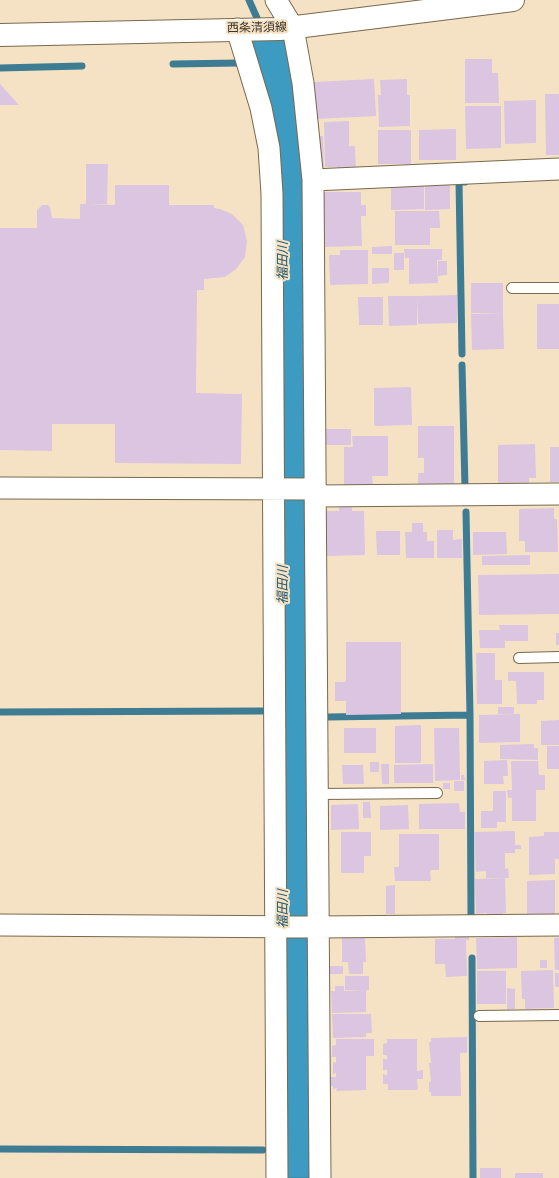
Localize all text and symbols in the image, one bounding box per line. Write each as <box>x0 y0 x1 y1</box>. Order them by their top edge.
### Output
street label: 西条清須線 <box>227 20 287 36</box>
water label: 福田川 <box>275 242 291 280</box>
water label: 福田川 <box>275 566 291 604</box>
water label: 福田川 <box>275 890 291 928</box>

